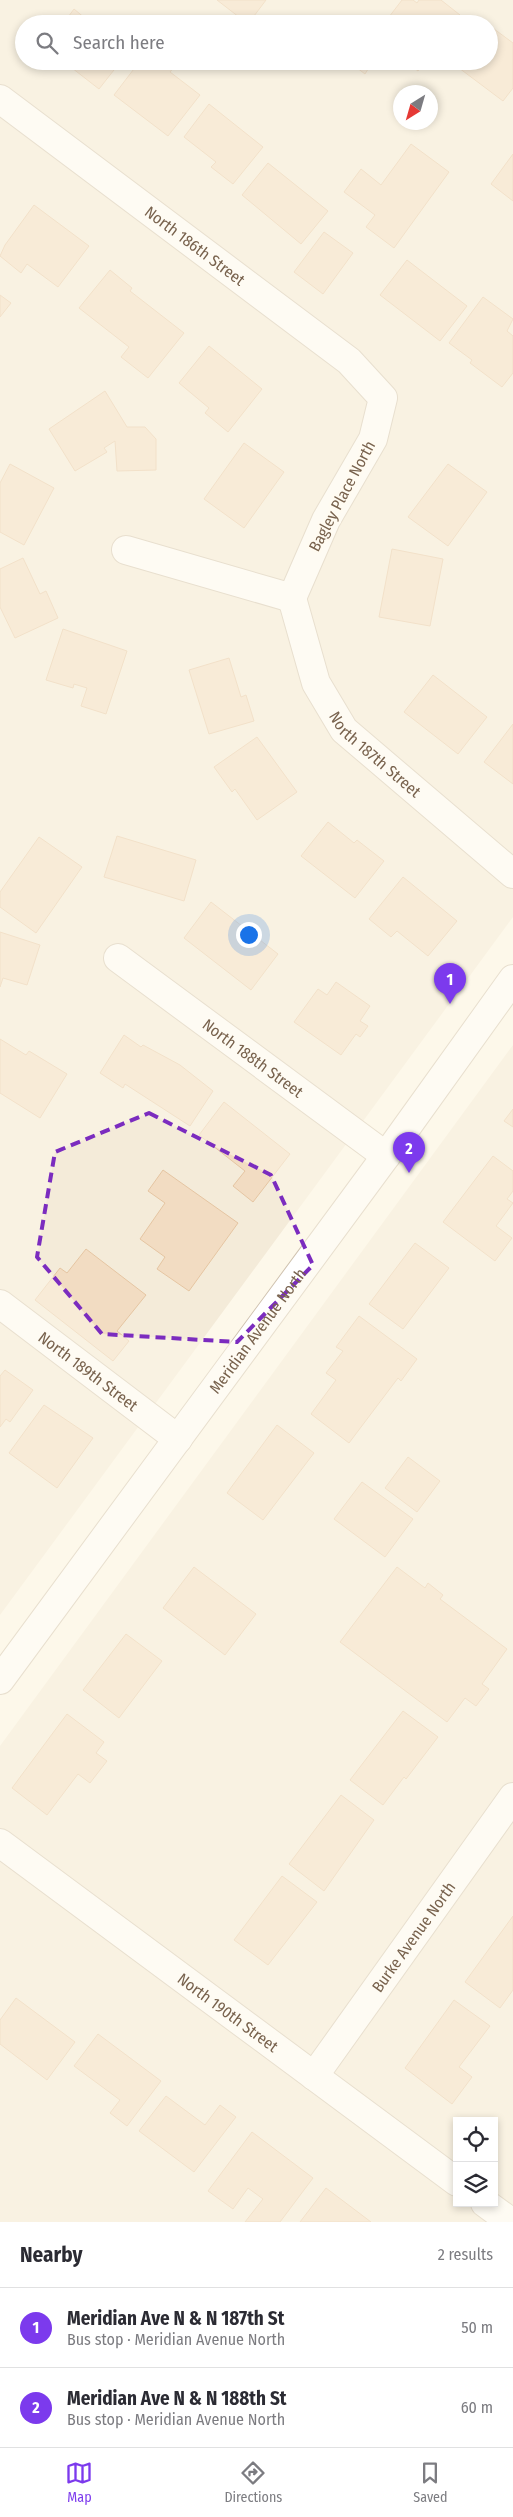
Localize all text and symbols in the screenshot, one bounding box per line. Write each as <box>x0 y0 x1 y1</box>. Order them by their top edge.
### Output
search box <box>15 15 498 70</box>
icon: search <box>33 29 61 57</box>
text: Search here <box>73 31 165 54</box>
north arrow <box>393 85 438 130</box>
street label: North 186th Street <box>141 202 250 290</box>
street label: Bagley Place North <box>305 437 379 555</box>
street label: North 187th Street <box>325 708 426 801</box>
your location <box>236 922 262 948</box>
pin: 1 <box>434 963 466 1004</box>
street label: North 188th Street <box>199 1014 308 1102</box>
pin: 2 <box>393 1132 425 1173</box>
street label: Meridian Avenue North <box>205 1264 310 1397</box>
street label: North 189th Street <box>35 1327 143 1415</box>
street label: Burke Avenue North <box>368 1878 459 1996</box>
street label: North 190th Street <box>174 1969 283 2056</box>
map controls <box>453 2117 498 2207</box>
button: locate <box>453 2117 498 2162</box>
button: layers <box>453 2162 498 2207</box>
text: Nearby <box>20 2242 82 2268</box>
text: 2 results <box>438 2245 493 2264</box>
text: Meridian Ave N & N 187th St <box>67 2307 284 2330</box>
text: 1 <box>33 2318 39 2337</box>
text: 50 m <box>461 2318 493 2337</box>
text: Bus stop · Meridian Avenue North <box>67 2330 285 2349</box>
text: Meridian Ave N & N 188th St <box>67 2387 287 2410</box>
text: 2 <box>32 2398 40 2417</box>
text: 60 m <box>461 2398 493 2417</box>
text: Bus stop · Meridian Avenue North <box>67 2410 285 2429</box>
tab: Map <box>65 2459 93 2506</box>
tab: Directions <box>224 2459 282 2506</box>
tab: Saved <box>413 2459 448 2506</box>

